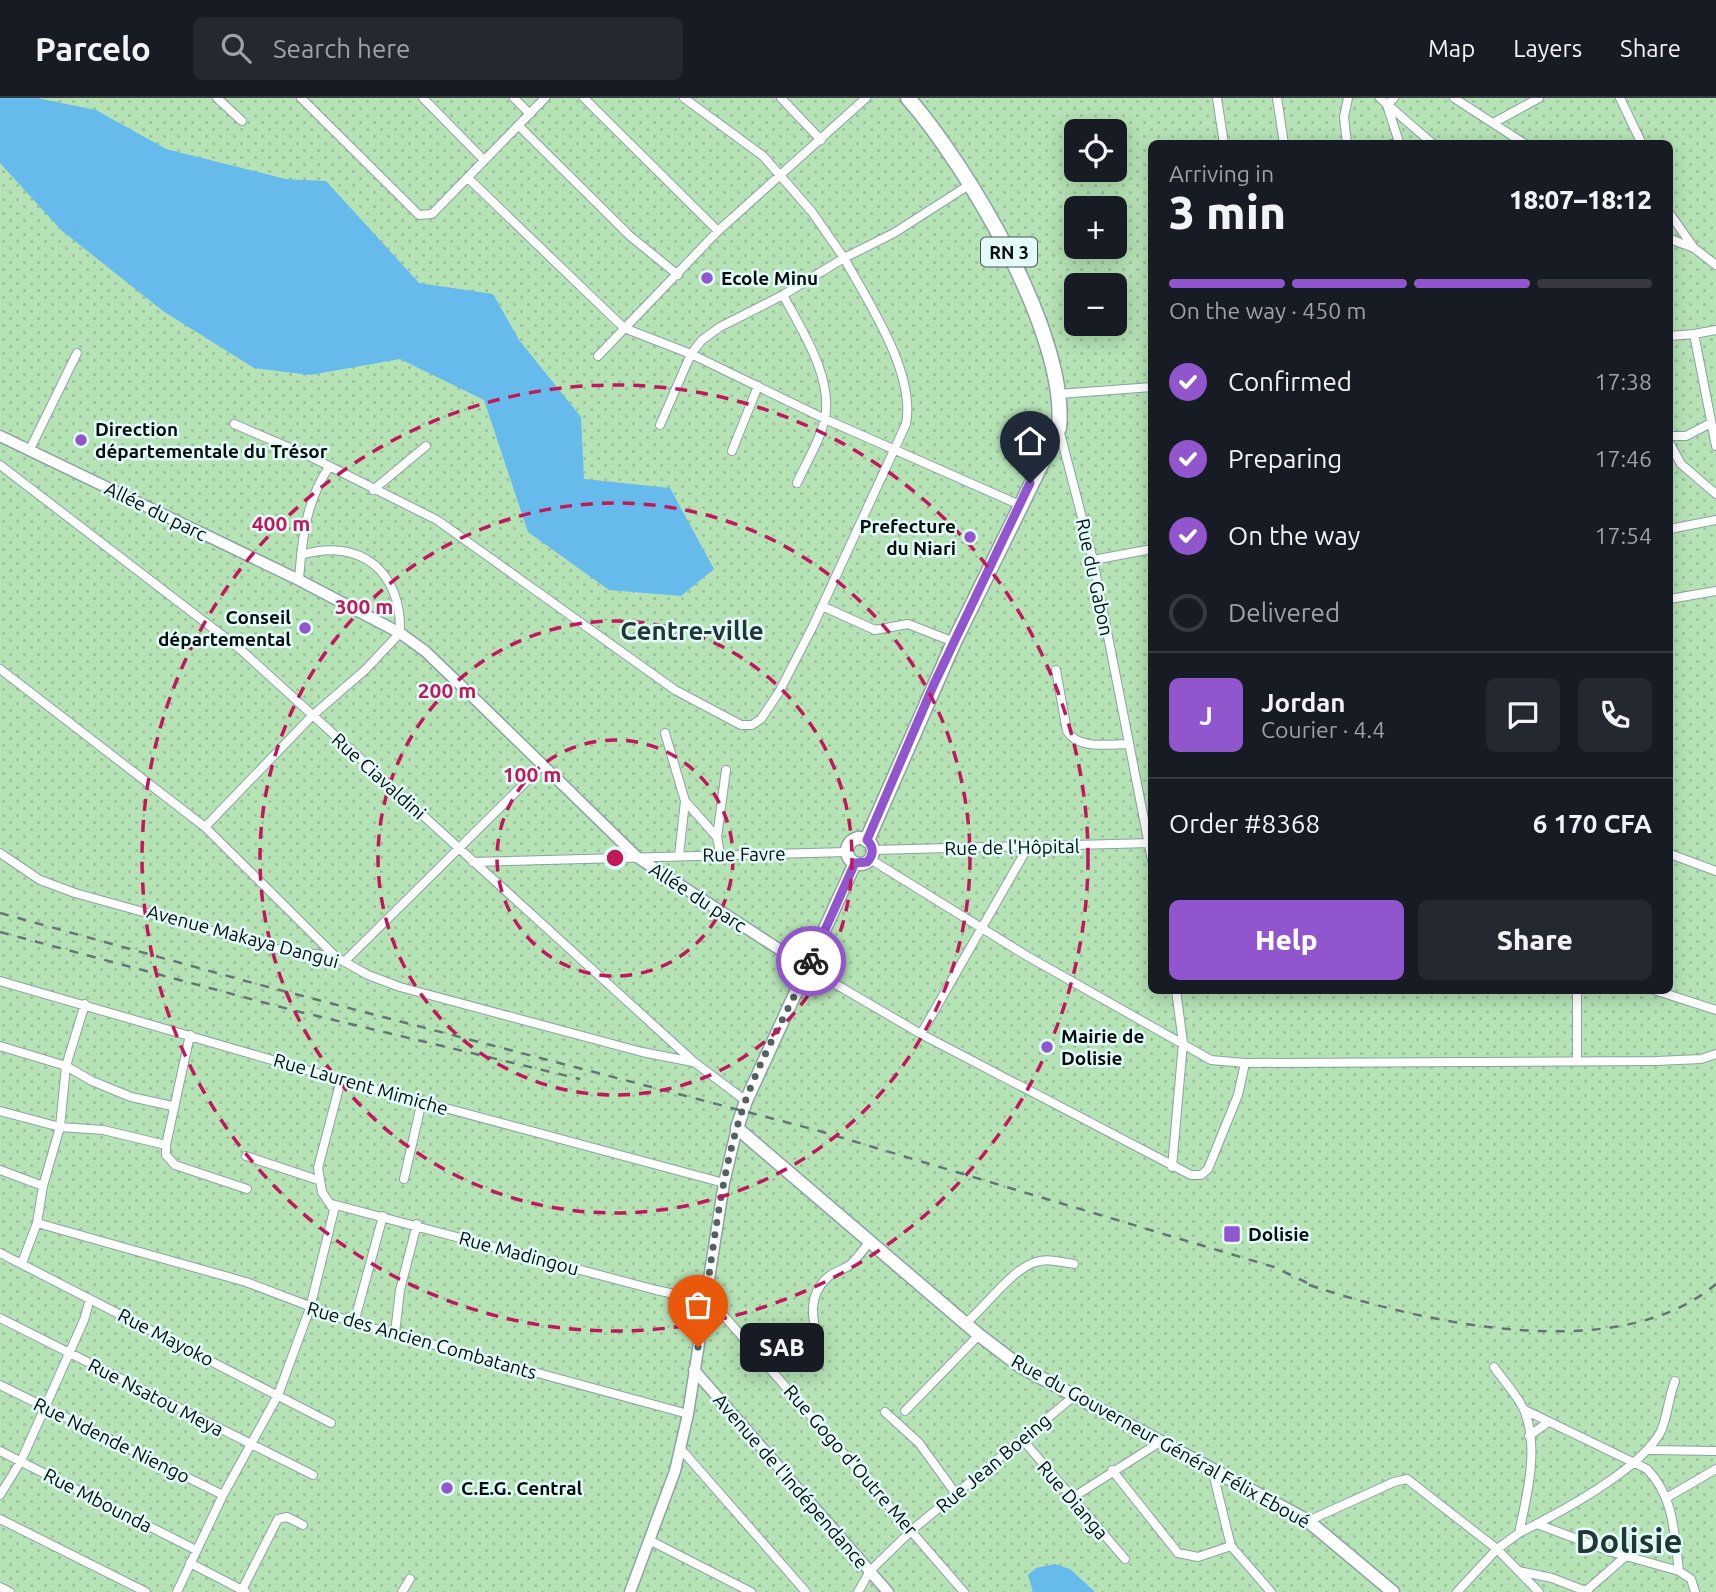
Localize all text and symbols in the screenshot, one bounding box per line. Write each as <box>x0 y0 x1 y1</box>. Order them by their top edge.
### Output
search box <box>193 17 683 80</box>
icon: search <box>217 29 255 67</box>
text: Parcelo <box>35 30 151 67</box>
text: Search here <box>273 34 410 63</box>
text: Map <box>1428 35 1475 62</box>
text: Layers <box>1513 35 1582 62</box>
text: Share <box>1620 35 1681 62</box>
map controls <box>1064 119 1127 336</box>
button: locate <box>1064 119 1127 182</box>
text: Arriving in <box>1169 161 1274 186</box>
text: 18:07–18:12 <box>1509 185 1652 214</box>
text: 3 min <box>1169 186 1286 238</box>
button: + <box>1064 196 1127 259</box>
road number: RN 3 <box>981 238 1037 266</box>
place label: Ecole Minu <box>721 267 818 289</box>
marker: Ecole Minu <box>699 270 715 286</box>
button: − <box>1064 273 1127 336</box>
text: On the way · 450 m <box>1169 298 1366 323</box>
icon: check <box>1169 363 1207 401</box>
text: Confirmed <box>1228 367 1352 396</box>
text: 17:38 <box>1594 369 1652 394</box>
pin <box>1000 411 1060 483</box>
place label: Direction départementale du Trésor <box>95 418 328 462</box>
icon: home <box>1011 422 1049 460</box>
marker: Direction départementale du Trésor <box>73 432 89 448</box>
icon: check <box>1169 440 1207 478</box>
text: Preparing <box>1228 444 1342 473</box>
text: 17:46 <box>1594 446 1652 471</box>
street label: Allée du parc <box>101 477 211 545</box>
text: 400 m <box>252 511 310 535</box>
place label: Prefecture du Niari <box>859 515 956 559</box>
street label: Rue du Gabon <box>1072 516 1118 638</box>
icon: check <box>1169 517 1207 555</box>
text: On the way <box>1228 521 1360 550</box>
text: 17:54 <box>1594 523 1652 548</box>
marker: Prefecture du Niari <box>962 529 978 545</box>
text: 300 m <box>335 594 393 618</box>
text: Delivered <box>1228 598 1340 627</box>
place label: Conseil départemental <box>158 606 291 650</box>
district label: Centre-ville <box>620 616 764 645</box>
marker: Conseil départemental <box>297 620 313 636</box>
text: 200 m <box>418 678 476 702</box>
button: chat <box>1486 678 1560 752</box>
button: phone <box>1578 678 1652 752</box>
text: Jordan <box>1261 688 1346 717</box>
text: J <box>1199 701 1213 730</box>
text: Courier · 4.4 <box>1261 717 1385 742</box>
street label: Rue Ciavaldini <box>328 728 430 824</box>
text: 100 m <box>503 762 561 786</box>
text: Order #8368 <box>1169 809 1320 838</box>
text: 6 170 CFA <box>1533 809 1652 838</box>
street label: Rue de l'Hôpital <box>944 835 1080 859</box>
street label: Rue Favre <box>702 842 786 866</box>
centre of rings <box>603 846 627 870</box>
street label: Allée du parc <box>646 858 751 936</box>
street label: Avenue Makaya Dangui <box>145 900 341 972</box>
button: Help <box>1169 900 1404 980</box>
button: Share <box>1418 900 1652 980</box>
courier <box>776 926 846 996</box>
icon: bike <box>792 942 830 980</box>
place label: Mairie de Dolisie <box>1061 1025 1144 1069</box>
marker: Mairie de Dolisie <box>1039 1039 1055 1055</box>
street label: Rue Laurent Mimiche <box>271 1049 451 1119</box>
place label: Dolisie <box>1248 1223 1310 1245</box>
marker: Dolisie <box>1222 1224 1242 1244</box>
street label: Rue Madingou <box>457 1226 581 1280</box>
pin <box>668 1275 728 1347</box>
icon: bag <box>679 1286 717 1324</box>
street label: Rue des Ancien Combatants <box>305 1297 539 1383</box>
street label: Rue Mayoko <box>115 1304 217 1370</box>
callout: SAB <box>740 1322 824 1372</box>
text: SAB <box>759 1335 805 1360</box>
street label: Rue du Gouverneur Général Félix Eboué <box>1008 1349 1314 1533</box>
street label: Rue Nsatou Meya <box>85 1353 227 1441</box>
street label: Rue Gogo d'Outre Mer <box>780 1380 922 1540</box>
street label: Avenue de l'Indépendance <box>709 1389 873 1573</box>
street label: Rue Ndende Niengo <box>30 1393 194 1487</box>
street label: Rue Jean Boeing <box>931 1409 1055 1517</box>
street label: Rue Dianga <box>1033 1456 1113 1544</box>
street label: Rue Mbounda <box>40 1463 156 1537</box>
place label: C.E.G. Central <box>461 1477 582 1499</box>
marker: C.E.G. Central <box>439 1480 455 1496</box>
district label: Dolisie <box>1576 1522 1682 1559</box>

